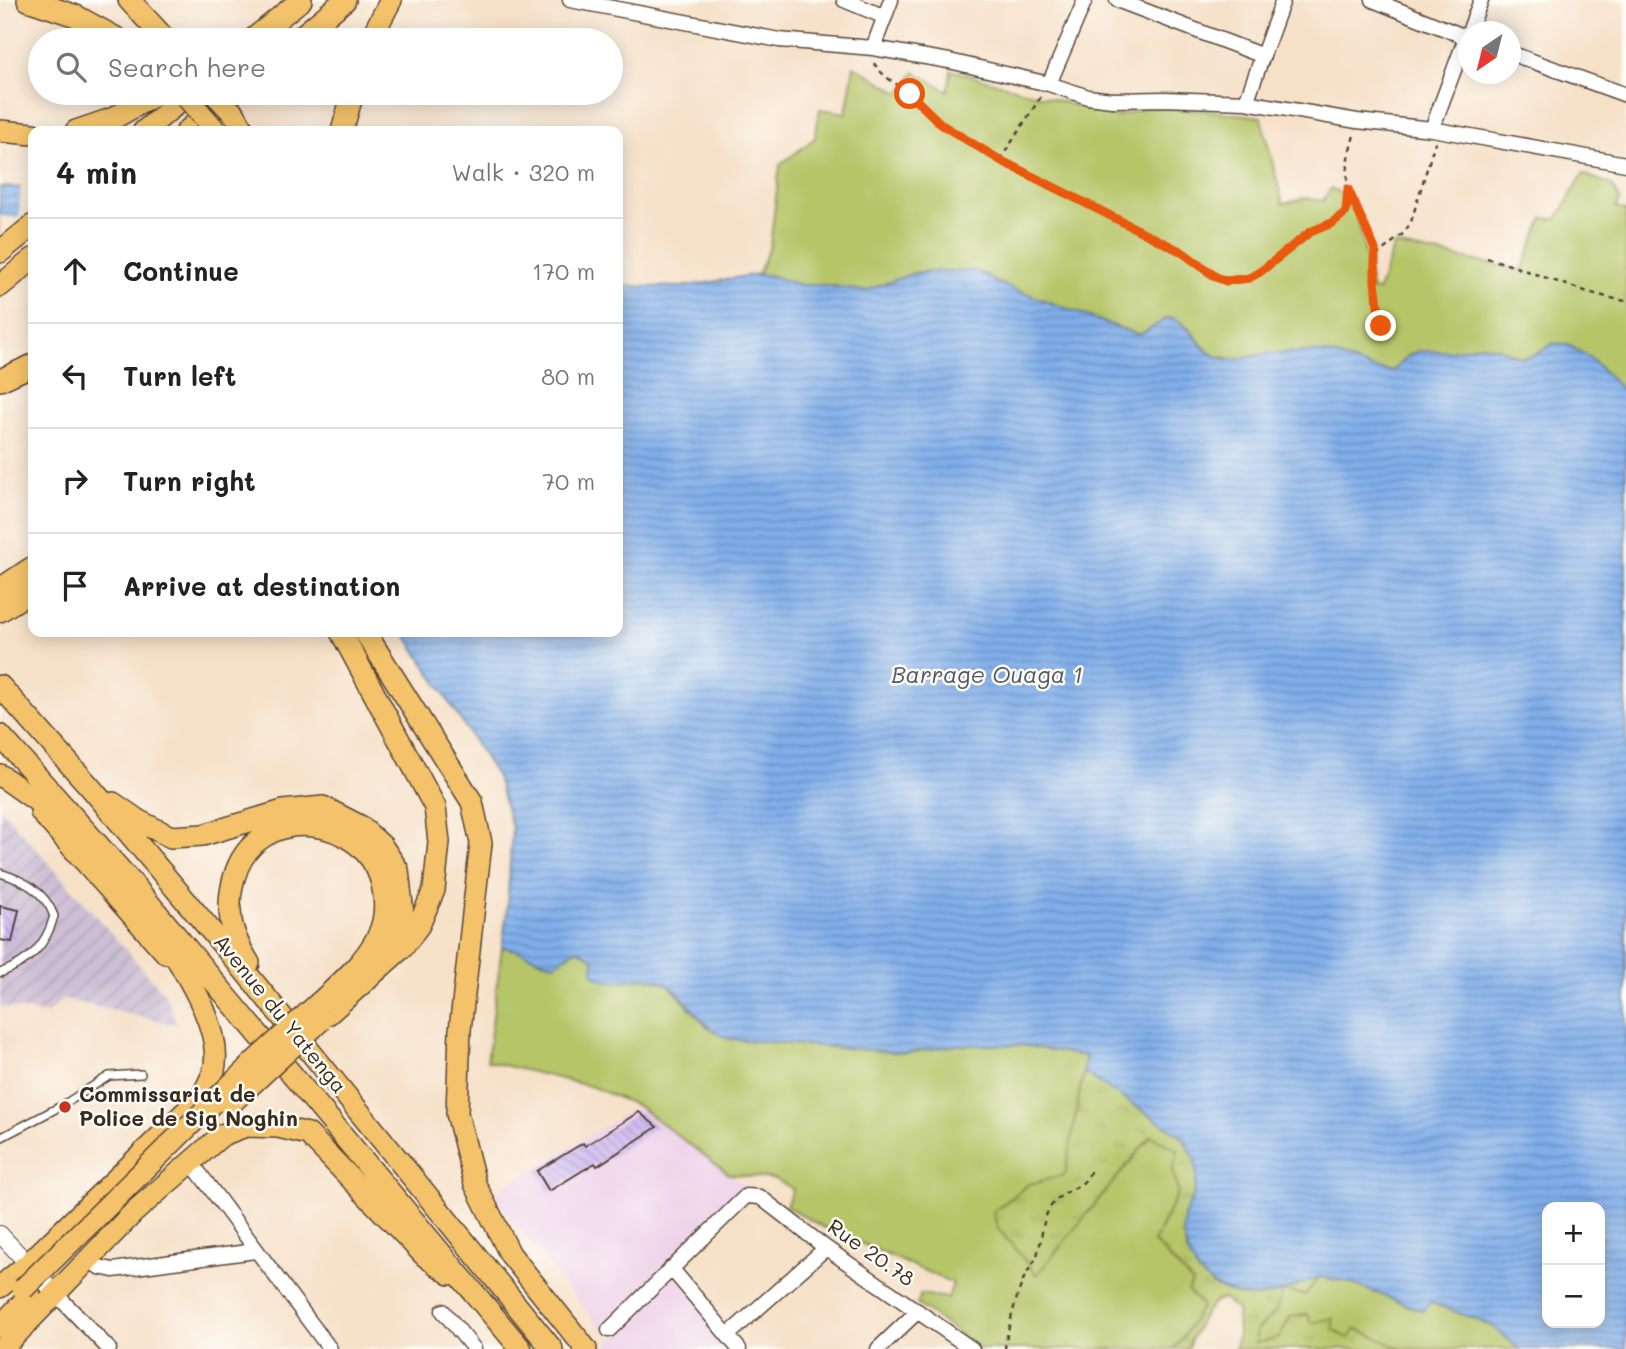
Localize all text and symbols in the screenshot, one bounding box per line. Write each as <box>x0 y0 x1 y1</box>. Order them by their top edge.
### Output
north arrow <box>1458 21 1521 84</box>
search box <box>28 28 623 105</box>
icon: search <box>52 48 90 86</box>
text: Search here <box>108 50 266 84</box>
route start <box>894 78 925 109</box>
text: 4 min <box>56 152 137 192</box>
text: Walk · 320 m <box>452 157 595 187</box>
icon: ahead <box>56 252 94 290</box>
text: Continue <box>123 254 239 288</box>
text: 170 m <box>532 256 595 286</box>
route end <box>1365 310 1396 341</box>
icon: left <box>56 357 94 395</box>
text: Turn left <box>123 359 236 393</box>
text: 80 m <box>541 361 595 391</box>
icon: right <box>56 462 94 500</box>
text: Turn right <box>123 464 256 498</box>
text: 70 m <box>542 466 595 496</box>
icon: arrive <box>56 567 94 605</box>
text: Arrive at destination <box>123 569 400 603</box>
water label: Barrage Ouaga 1 <box>891 659 1083 689</box>
street label: Avenue du Yatenga <box>209 928 354 1098</box>
place label: Commissariat de Police de Sig Noghin <box>79 1080 298 1131</box>
marker: Commissariat de Police de Sig Noghin <box>57 1099 73 1115</box>
map controls <box>1542 1202 1605 1328</box>
button: + <box>1542 1202 1605 1265</box>
street label: Rue 20.78 <box>823 1212 921 1291</box>
button: − <box>1542 1265 1605 1328</box>

